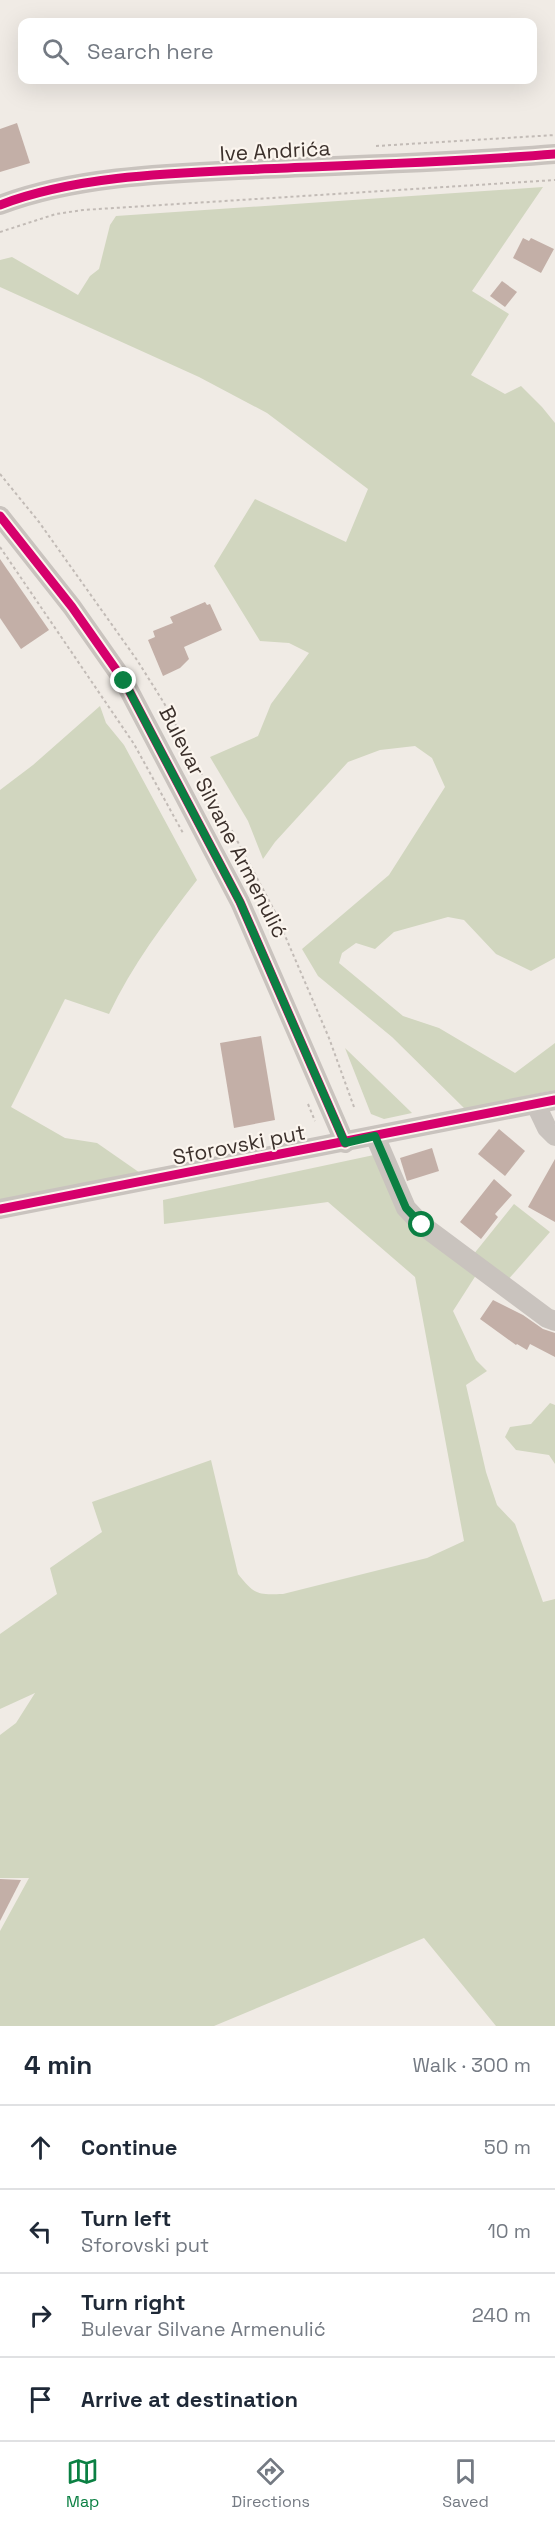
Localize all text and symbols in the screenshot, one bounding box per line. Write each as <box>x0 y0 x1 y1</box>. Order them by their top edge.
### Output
search box <box>18 18 537 84</box>
icon: search <box>39 35 72 68</box>
text: Search here <box>87 37 214 65</box>
street label: Ive Andrića <box>219 134 331 167</box>
route end <box>110 667 136 693</box>
street label: Bulevar Silvane Armenulić <box>153 701 294 942</box>
street label: Sforovski put <box>170 1118 308 1171</box>
route start <box>408 1211 434 1237</box>
text: 4 min <box>24 2048 92 2082</box>
text: Walk · 300 m <box>412 2052 531 2078</box>
icon: ahead <box>24 2131 57 2164</box>
text: Continue <box>81 2133 177 2161</box>
text: 50 m <box>484 2134 531 2160</box>
text: Turn left <box>81 2204 171 2232</box>
icon: left <box>24 2215 57 2248</box>
text: 10 m <box>487 2218 531 2244</box>
text: Sforovski put <box>81 2232 209 2258</box>
text: Turn right <box>81 2288 186 2316</box>
icon: right <box>24 2299 57 2332</box>
text: 240 m <box>472 2302 531 2328</box>
text: Bulevar Silvane Armenulić <box>81 2316 326 2342</box>
icon: arrive <box>24 2383 57 2416</box>
text: Arrive at destination <box>81 2385 298 2413</box>
tab: Map <box>66 2455 99 2512</box>
tab: Directions <box>232 2455 310 2512</box>
tab: Saved <box>442 2455 489 2512</box>

